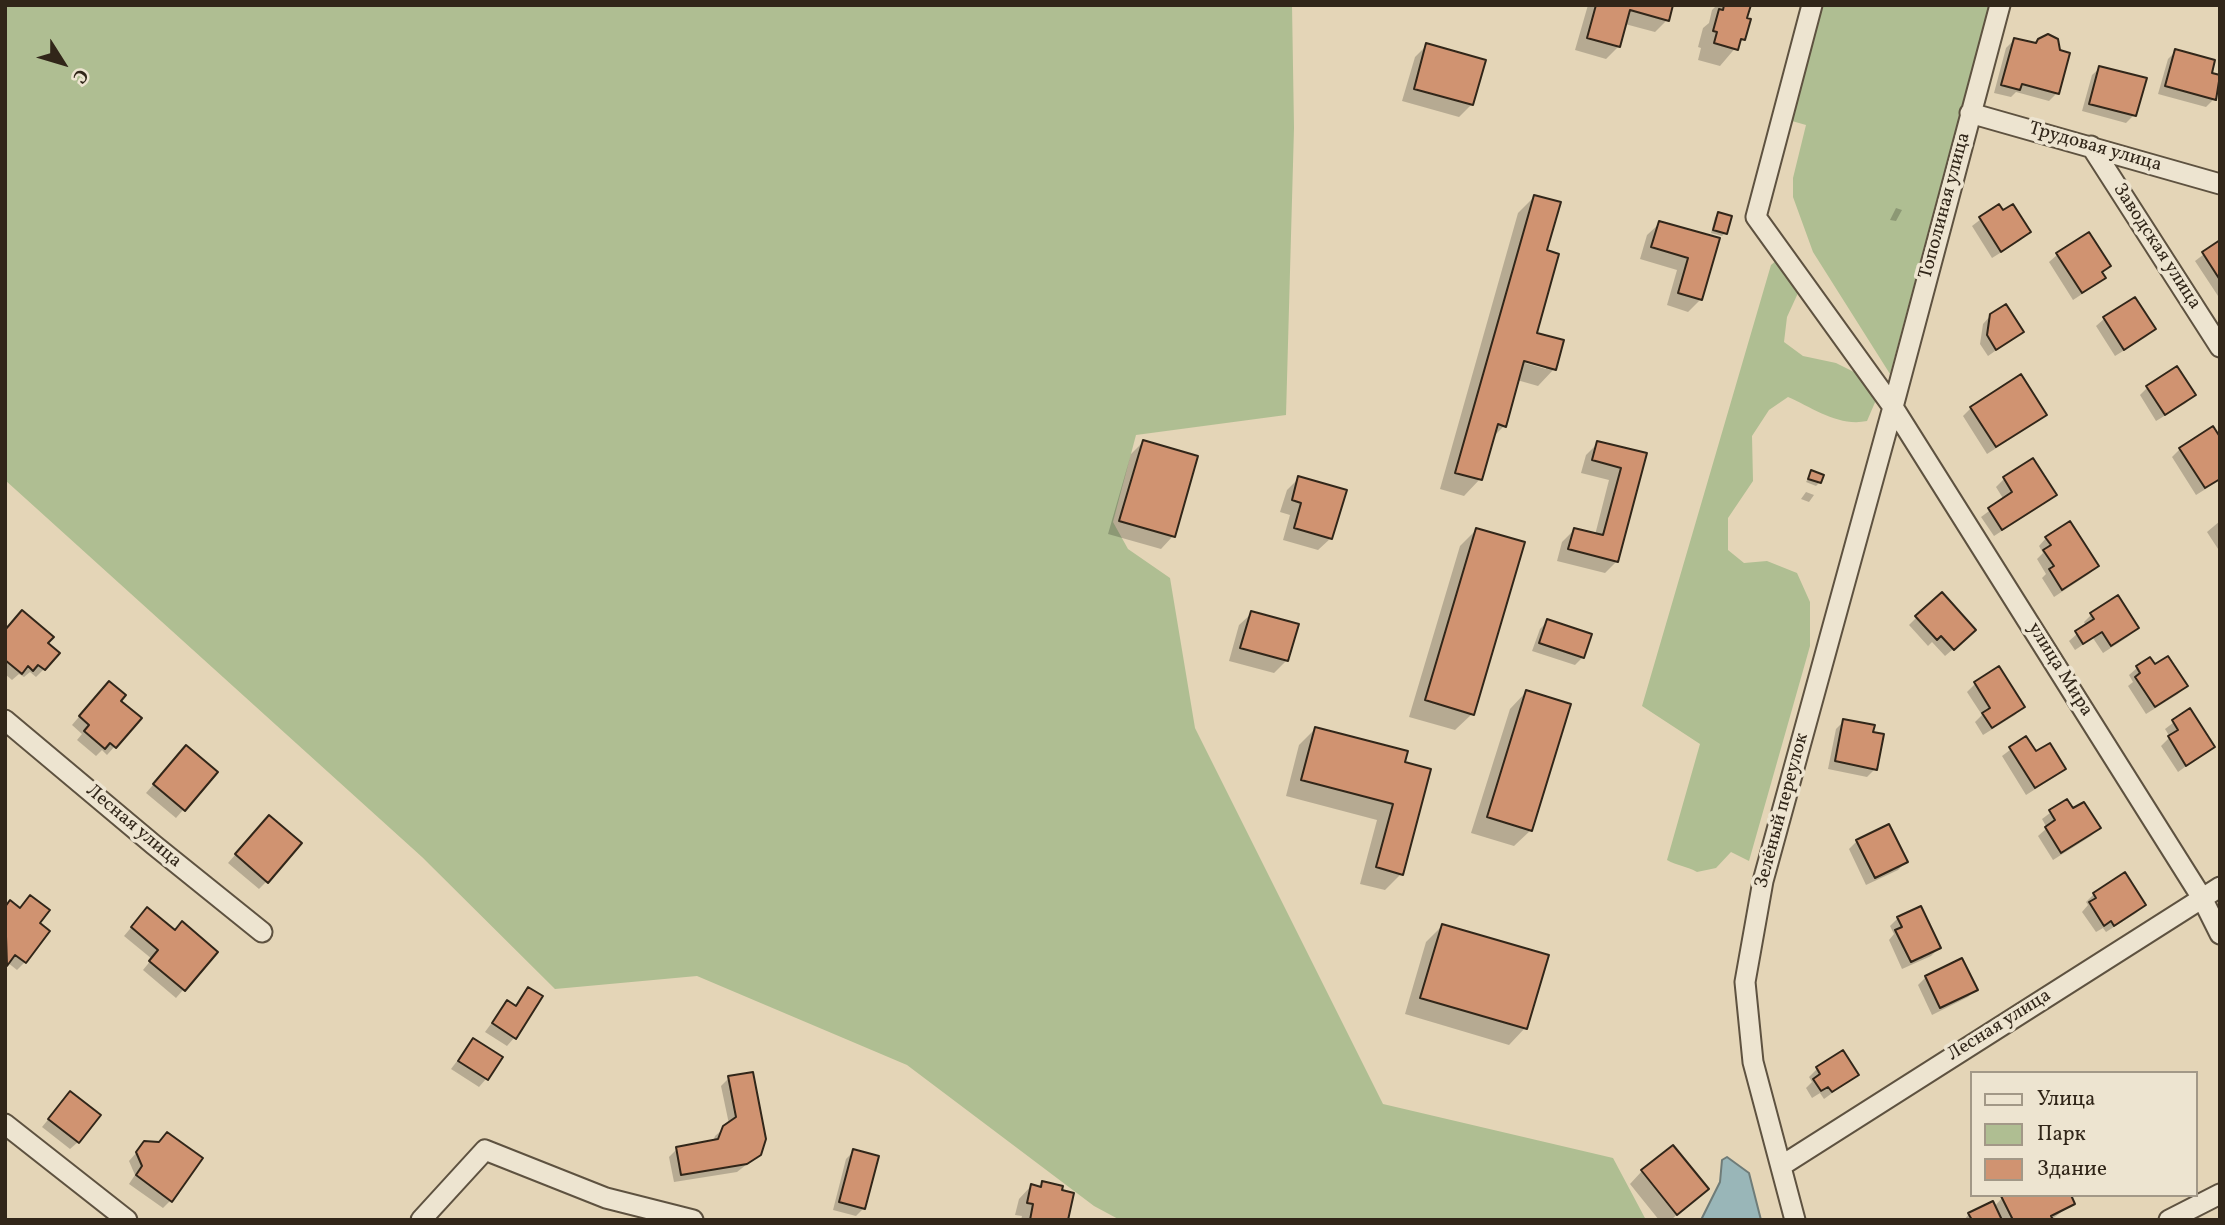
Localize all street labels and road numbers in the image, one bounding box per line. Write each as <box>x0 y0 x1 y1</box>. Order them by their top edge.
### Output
street label: Трудовая улица <box>2026 118 2164 178</box>
street label: Тополиная улица <box>1915 130 1977 282</box>
street label: Заводская улица <box>2107 180 2205 314</box>
street label: улица Мира <box>2021 619 2097 721</box>
street label: Зелёный переулок <box>1751 731 1815 891</box>
street label: Лесная улица <box>80 780 186 874</box>
street label: Лесная улица <box>1944 985 2056 1067</box>

